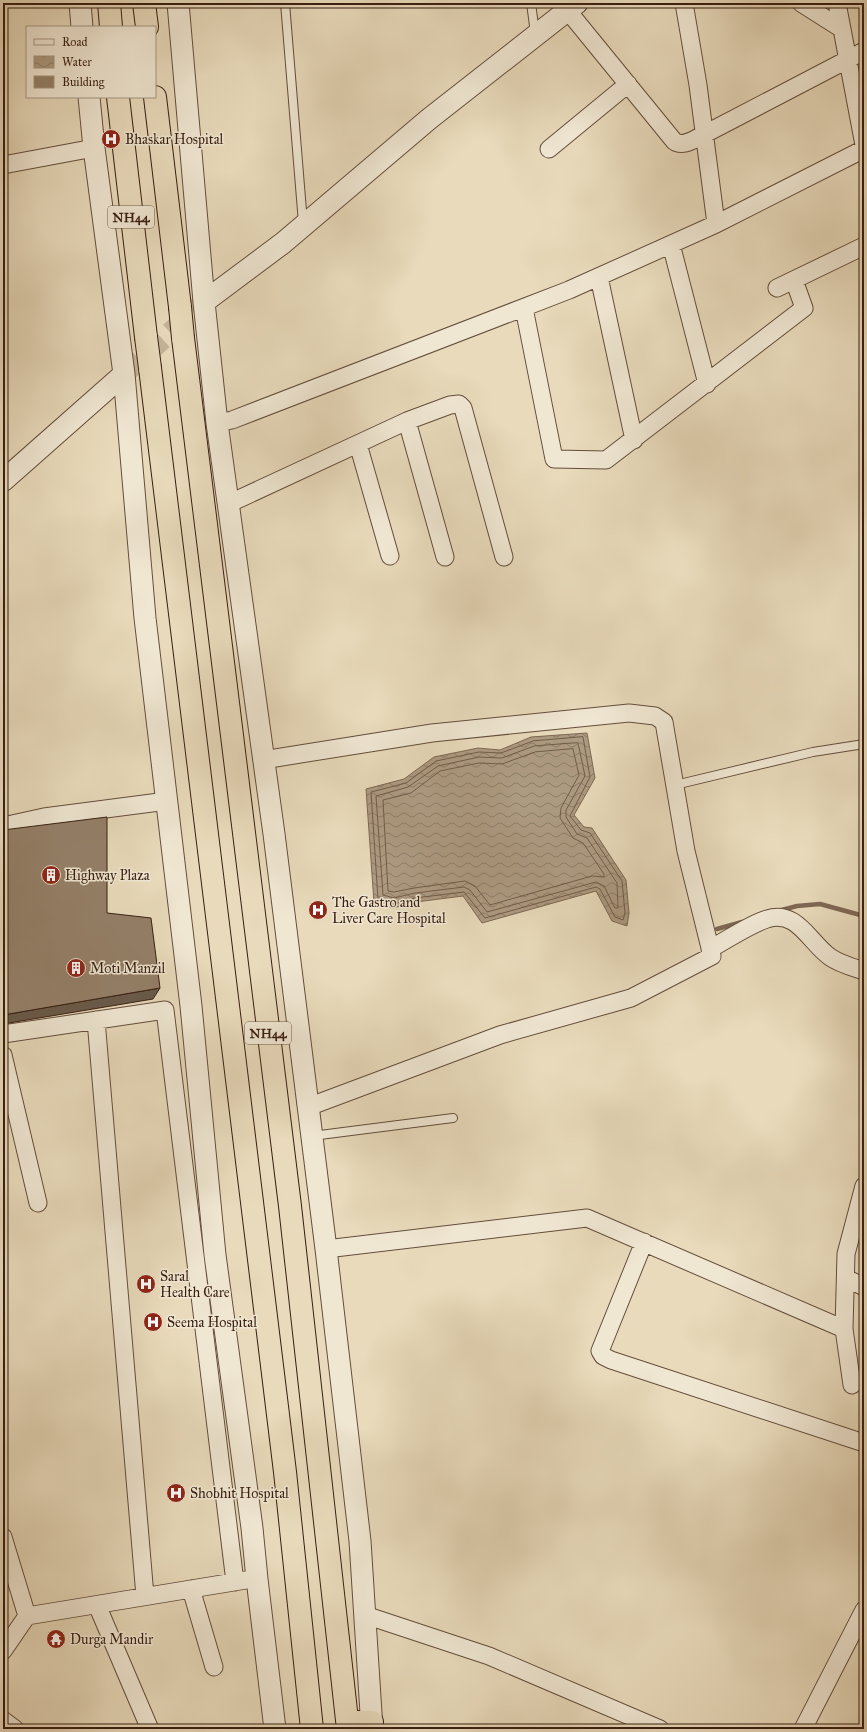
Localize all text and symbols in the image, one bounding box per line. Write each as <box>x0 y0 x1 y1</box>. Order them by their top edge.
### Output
legend <box>26 26 156 98</box>
text: Road <box>62 35 88 49</box>
text: Water <box>62 55 92 69</box>
text: Building <box>62 75 105 90</box>
hospital icon: Bhaskar Hospital <box>100 128 122 150</box>
place label: Bhaskar Hospital <box>125 131 224 148</box>
road number: NH44 <box>108 206 154 228</box>
building icon: Highway Plaza <box>40 864 62 886</box>
place label: Highway Plaza <box>65 867 150 884</box>
place label: The Gastro and Liver Care Hospital <box>332 894 446 927</box>
hospital icon: The Gastro and Liver Care Hospital <box>307 899 329 921</box>
building icon: Moti Manzil <box>65 957 87 979</box>
place label: Moti Manzil <box>90 960 165 977</box>
road number: NH44 <box>245 1022 291 1044</box>
place label: Saral Health Care <box>160 1268 230 1301</box>
hospital icon: Saral Health Care <box>135 1273 157 1295</box>
hospital icon: Seema Hospital <box>142 1311 164 1333</box>
place label: Seema Hospital <box>167 1314 257 1331</box>
hospital icon: Shobhit Hospital <box>165 1482 187 1504</box>
place label: Shobhit Hospital <box>190 1485 289 1502</box>
temple icon: Durga Mandir <box>45 1628 67 1650</box>
place label: Durga Mandir <box>70 1631 154 1648</box>

